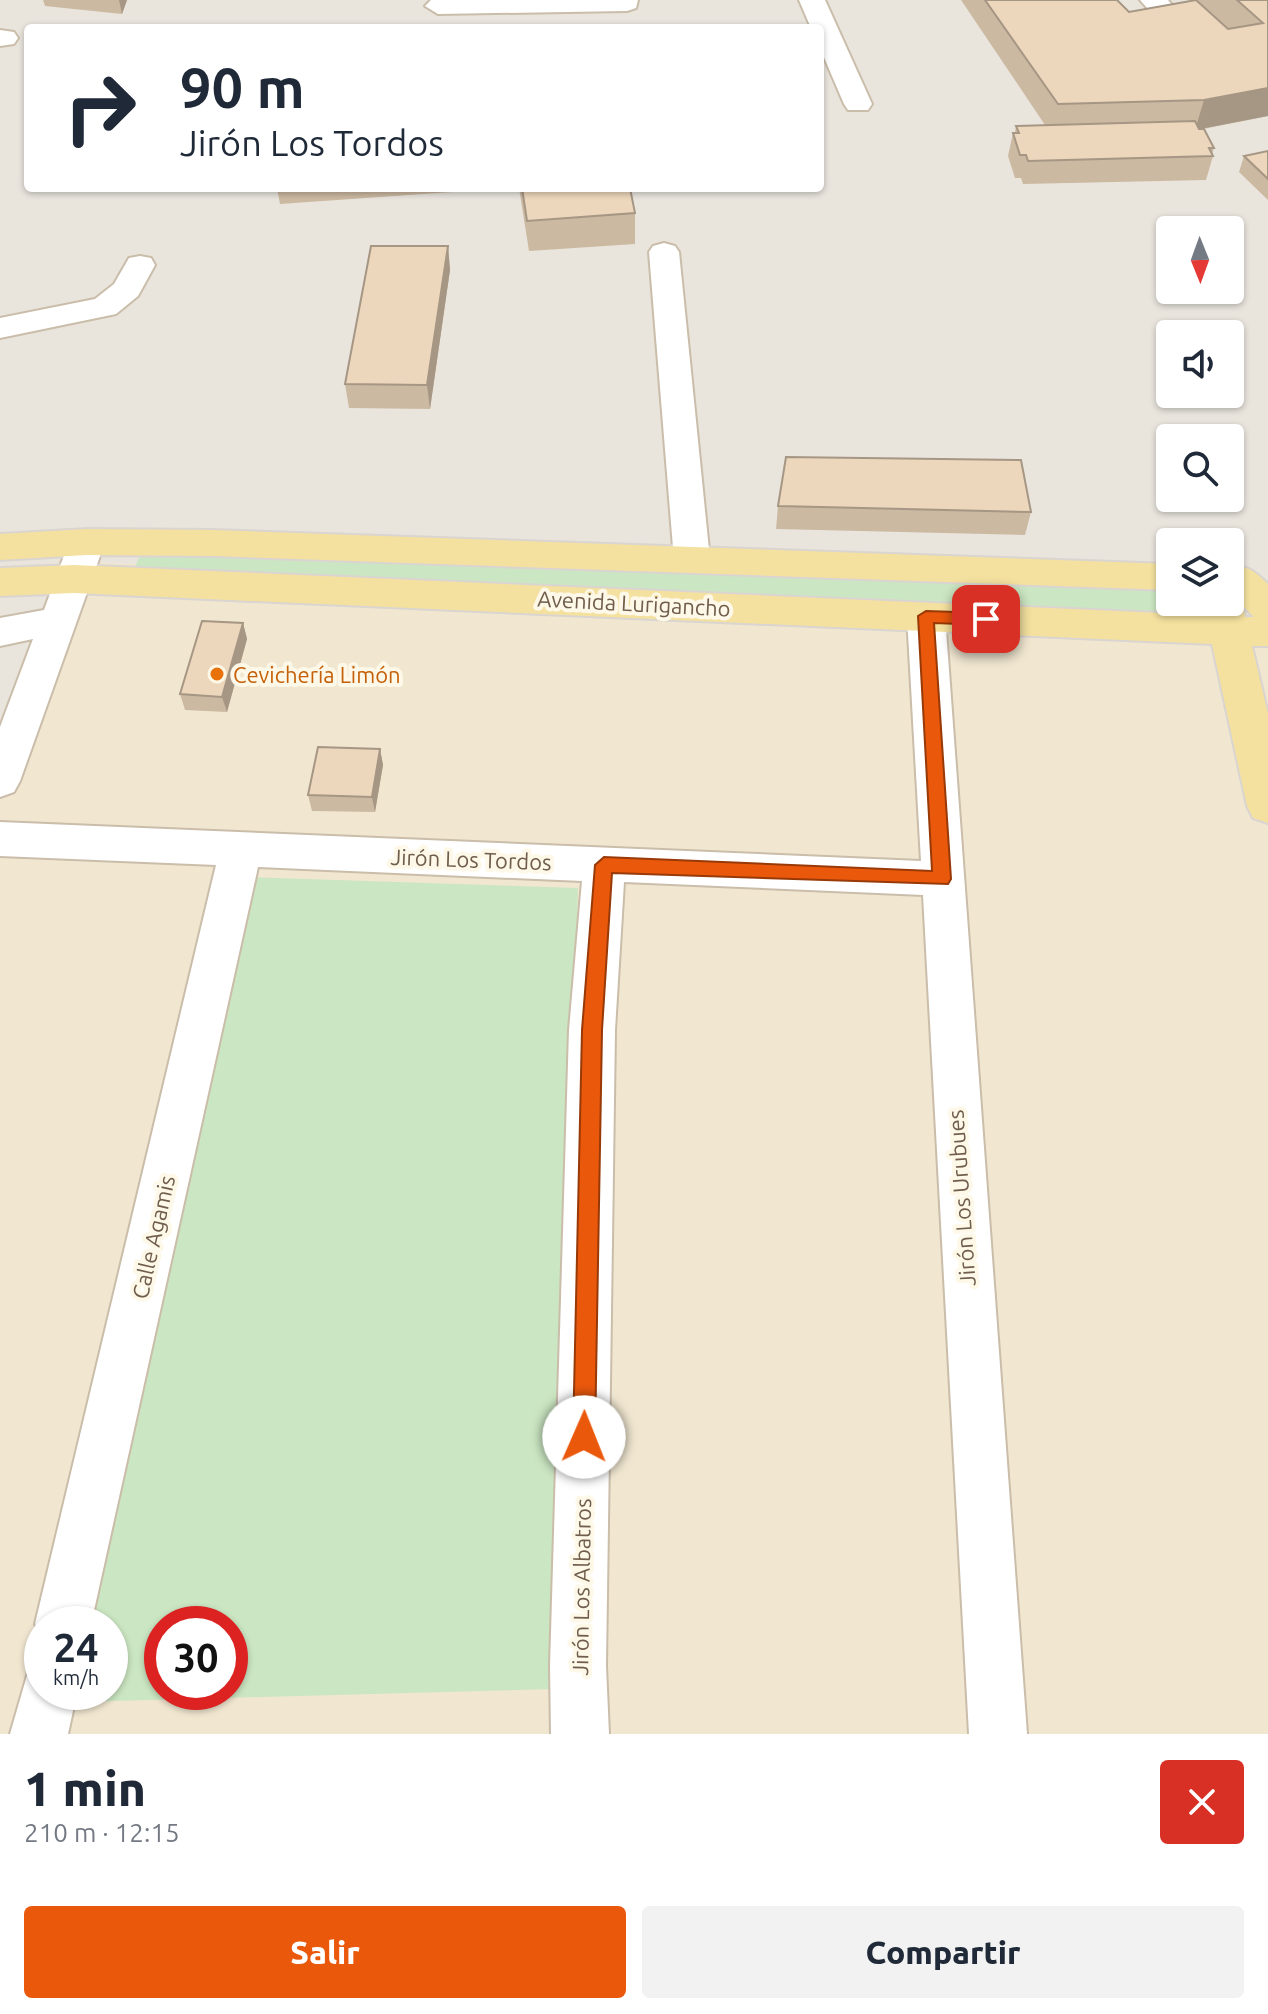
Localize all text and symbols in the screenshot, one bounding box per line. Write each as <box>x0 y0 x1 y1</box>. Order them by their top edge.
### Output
icon: right <box>48 56 152 160</box>
text: 90 m <box>180 56 305 119</box>
text: Jirón Los Tordos <box>180 122 444 163</box>
north arrow <box>1156 216 1244 304</box>
map controls <box>1156 216 1244 616</box>
button: sound <box>1156 320 1244 408</box>
button: search <box>1156 424 1244 512</box>
button: layers <box>1156 528 1244 616</box>
street label: Avenida Lurigancho <box>537 585 731 621</box>
pin <box>952 585 1020 653</box>
icon: arrive <box>964 597 1008 641</box>
place label: Cevichería Limón <box>233 662 401 687</box>
marker: Cevichería Limón <box>208 665 226 683</box>
street label: Jirón Los Tordos <box>390 844 552 874</box>
street label: Jirón Los Urubues <box>942 1109 980 1287</box>
street label: Calle Agamis <box>127 1173 179 1301</box>
position arrow <box>542 1395 626 1479</box>
street label: Jirón Los Albatros <box>567 1498 595 1676</box>
speed limit sign: 30 <box>144 1606 248 1710</box>
text: 24 <box>53 1625 99 1670</box>
text: km/h <box>53 1666 99 1689</box>
button: close <box>1160 1760 1244 1844</box>
text: 1 min <box>24 1761 146 1815</box>
text: 210 m · 12:15 <box>24 1818 180 1847</box>
button: Salir <box>24 1906 626 1998</box>
button: Compartir <box>642 1906 1244 1998</box>

